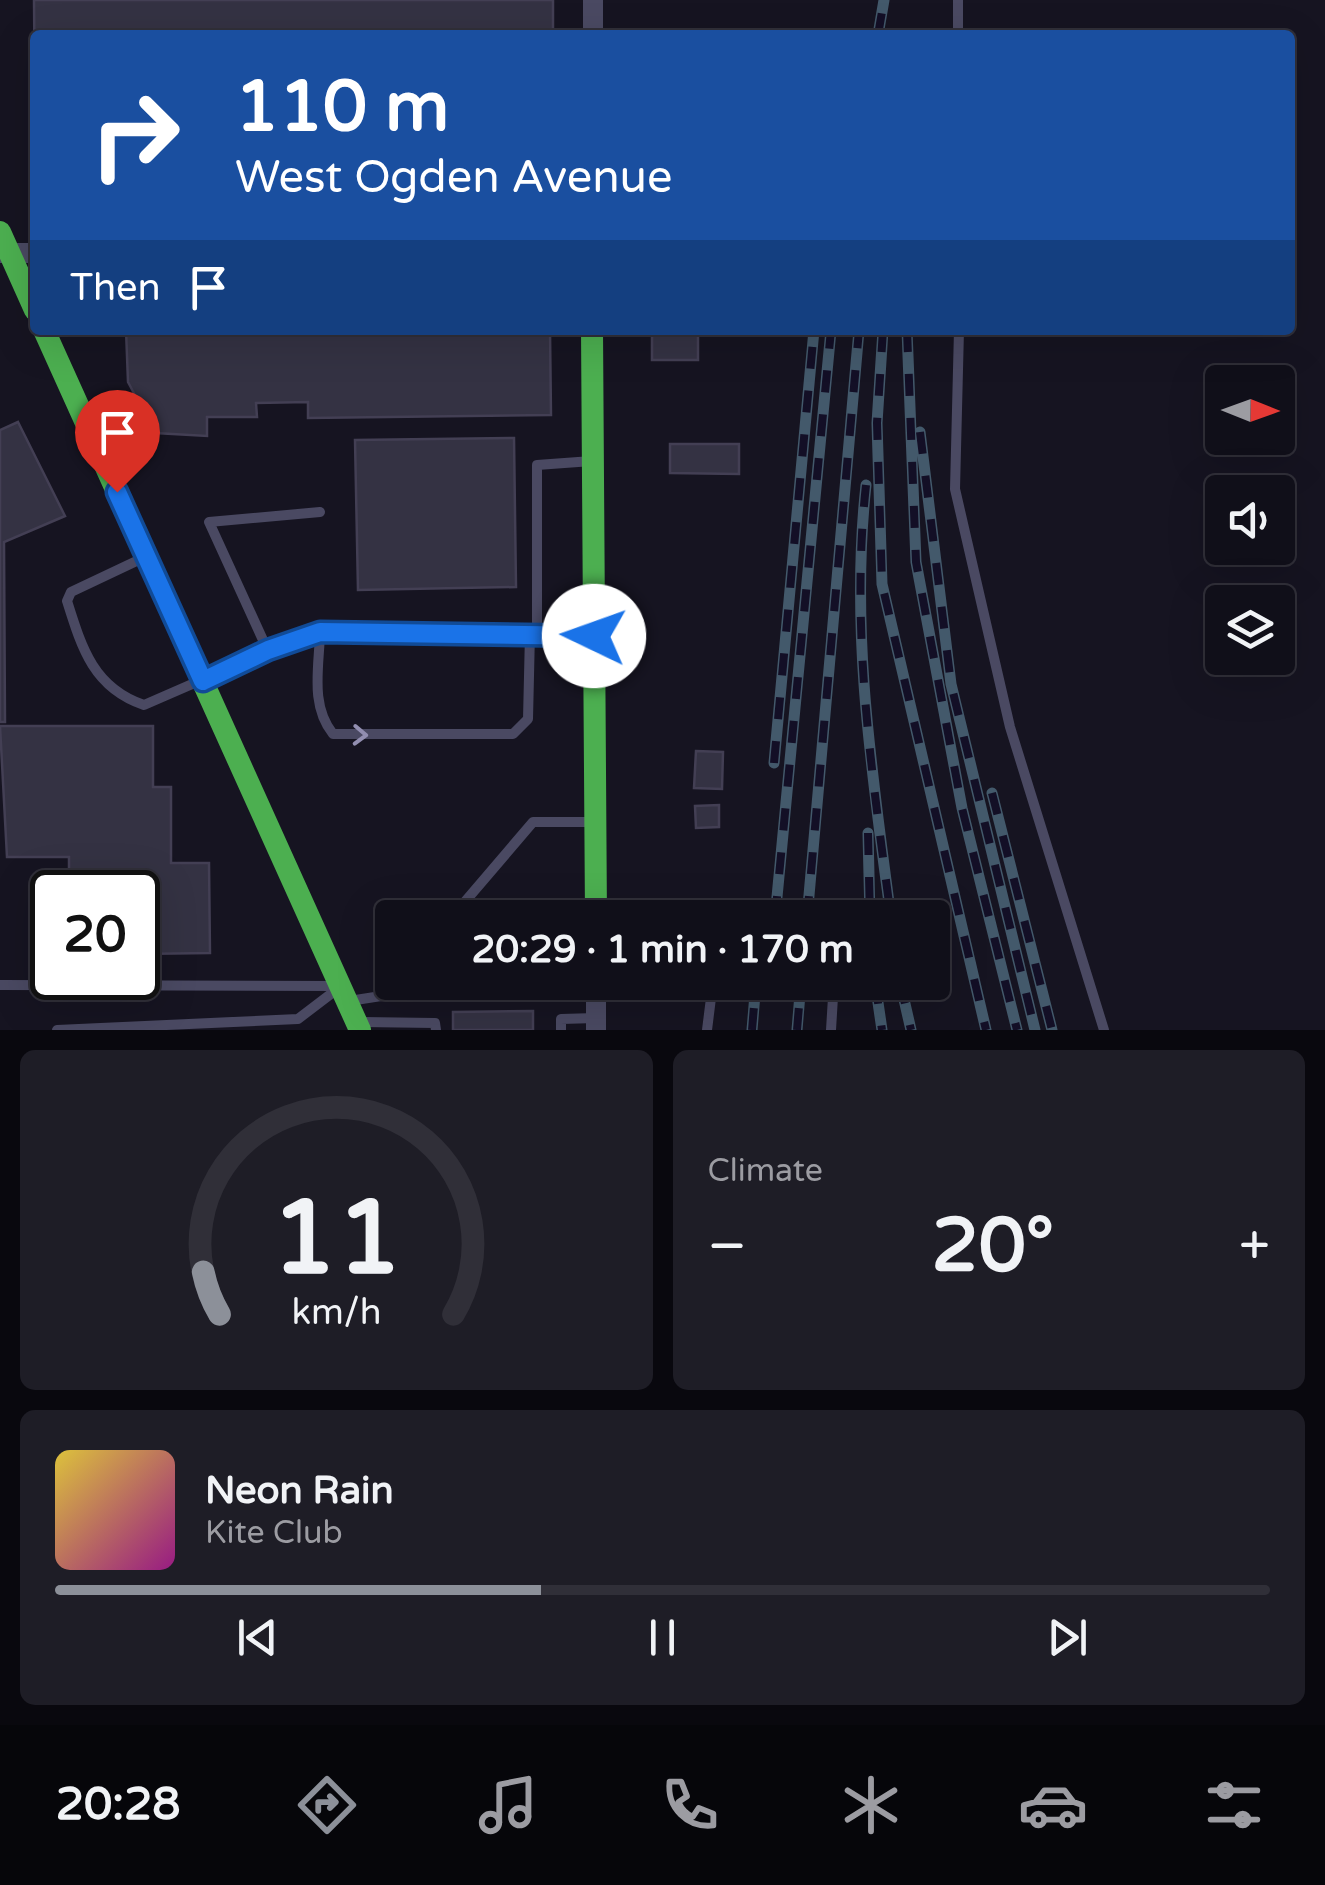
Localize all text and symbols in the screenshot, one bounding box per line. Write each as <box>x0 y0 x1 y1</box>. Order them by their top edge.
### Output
text: 110 m <box>235 66 449 150</box>
icon: right <box>70 70 200 200</box>
text: West Ogden Avenue <box>235 151 672 205</box>
icon: arrive <box>181 260 236 315</box>
text: Then <box>70 265 161 311</box>
north arrow <box>1205 365 1295 455</box>
map controls <box>1205 365 1295 675</box>
pin <box>75 390 160 493</box>
icon: arrive <box>90 405 145 460</box>
button: sound <box>1205 475 1295 565</box>
position arrow <box>542 584 646 688</box>
button: layers <box>1205 585 1295 675</box>
one-way arrow <box>352 724 368 745</box>
speed limit sign: 20 <box>30 870 160 1000</box>
text: 20:29 · 1 min · 170 m <box>471 927 854 973</box>
text: Climate <box>708 1152 823 1190</box>
text: 11 <box>271 1177 402 1302</box>
text: 20° <box>932 1201 1054 1291</box>
text: − <box>708 1214 747 1280</box>
text: + <box>1239 1214 1270 1280</box>
text: km/h <box>291 1291 381 1334</box>
text: Neon Rain <box>205 1468 394 1514</box>
text: Kite Club <box>205 1514 343 1552</box>
icon: previous <box>230 1610 285 1665</box>
icon: pause <box>635 1610 690 1665</box>
icon: next <box>1040 1610 1095 1665</box>
icon: directions <box>292 1770 362 1840</box>
icon: music <box>473 1770 543 1840</box>
icon: phone <box>655 1770 725 1840</box>
icon: climate <box>836 1770 906 1840</box>
icon: car <box>1018 1770 1088 1840</box>
icon: filters <box>1199 1770 1269 1840</box>
text: 20:28 <box>56 1778 180 1832</box>

